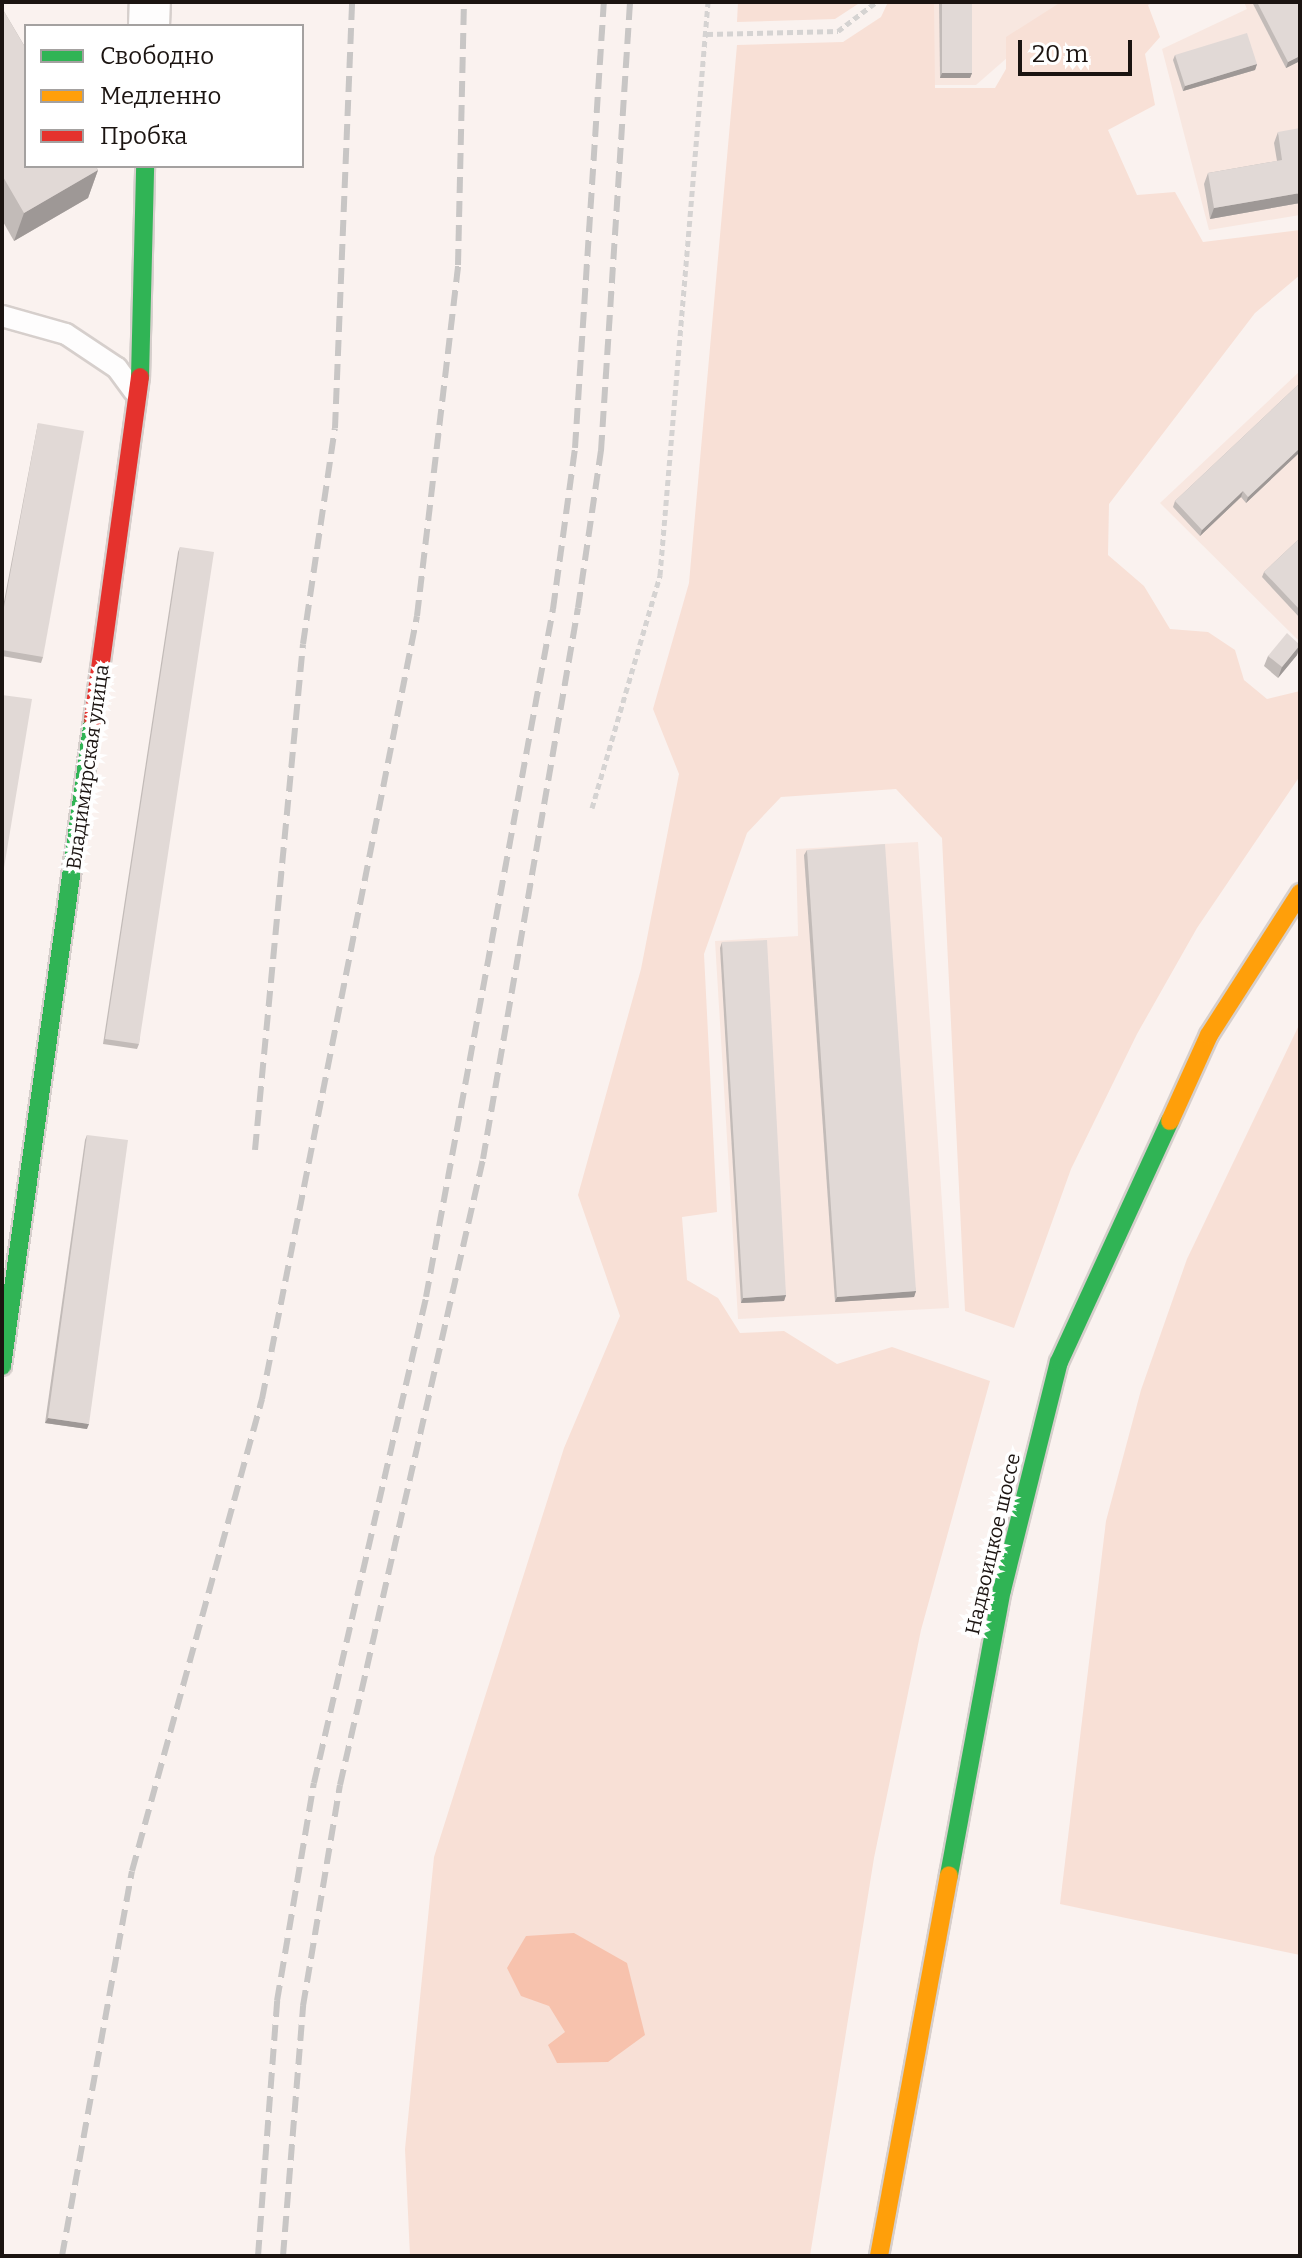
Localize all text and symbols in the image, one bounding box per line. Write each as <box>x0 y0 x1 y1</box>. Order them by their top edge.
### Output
legend <box>24 24 304 168</box>
scale bar <box>1022 24 1136 74</box>
text: 20 m <box>1032 40 1088 68</box>
text: Свободно <box>100 42 214 70</box>
text: Медленно <box>100 82 221 110</box>
text: Пробка <box>100 122 187 150</box>
street label: Владимирская улица <box>62 663 114 871</box>
street label: Надвоицкое шоссе <box>960 1451 1026 1637</box>

